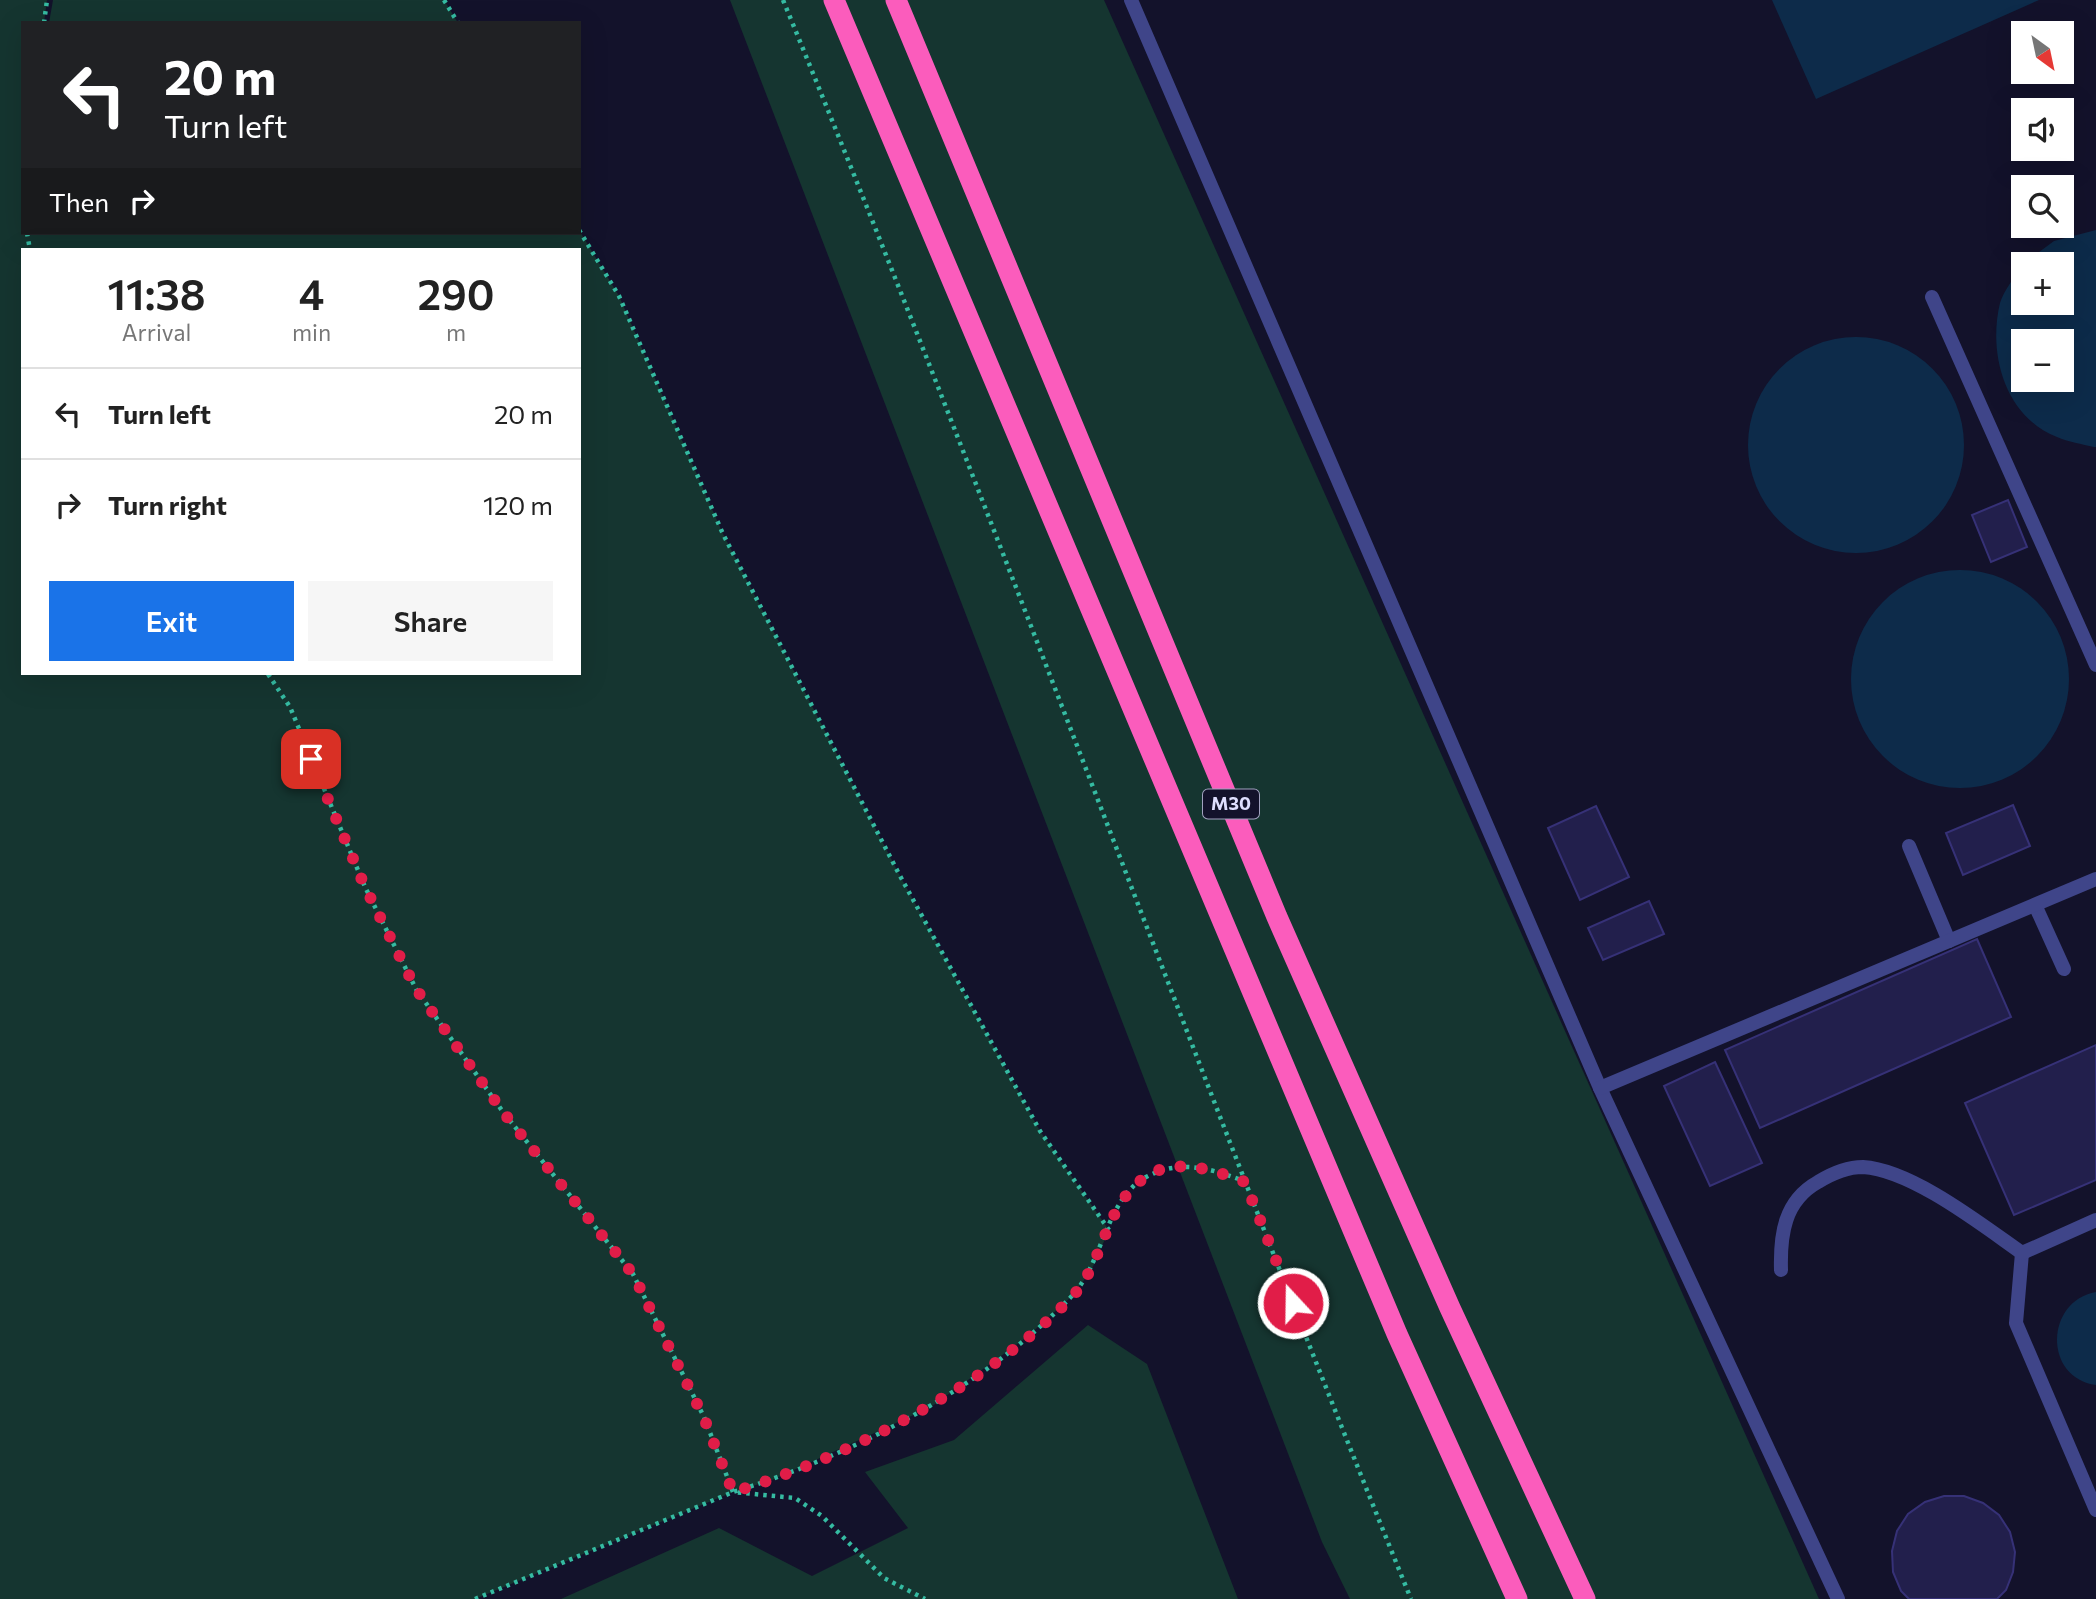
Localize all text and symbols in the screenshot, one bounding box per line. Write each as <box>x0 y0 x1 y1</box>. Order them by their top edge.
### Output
north arrow <box>2011 21 2074 84</box>
map controls <box>2011 21 2074 392</box>
text: 20 m <box>164 45 276 105</box>
icon: left <box>49 49 140 140</box>
button: sound <box>2011 98 2074 161</box>
text: Turn left <box>164 105 288 145</box>
button: search <box>2011 175 2074 238</box>
icon: right <box>123 182 161 220</box>
text: Then <box>49 186 109 217</box>
button: + <box>2011 252 2074 315</box>
text: 11:38 <box>107 267 206 319</box>
text: 4 <box>299 267 324 319</box>
text: 290 <box>418 267 495 319</box>
text: Arrival <box>122 318 191 346</box>
text: min <box>292 318 331 346</box>
text: m <box>446 318 466 346</box>
button: − <box>2011 329 2074 392</box>
icon: left <box>49 395 87 433</box>
text: Turn left <box>108 398 211 429</box>
text: 20 m <box>494 398 553 429</box>
icon: right <box>49 486 87 524</box>
text: Turn right <box>108 489 227 520</box>
text: 120 m <box>483 489 553 520</box>
button: Exit <box>49 581 294 661</box>
button: Share <box>308 581 553 661</box>
pin <box>281 729 341 789</box>
icon: arrive <box>292 740 330 778</box>
road number: M30 <box>1203 790 1259 818</box>
position arrow <box>1256 1266 1330 1340</box>

